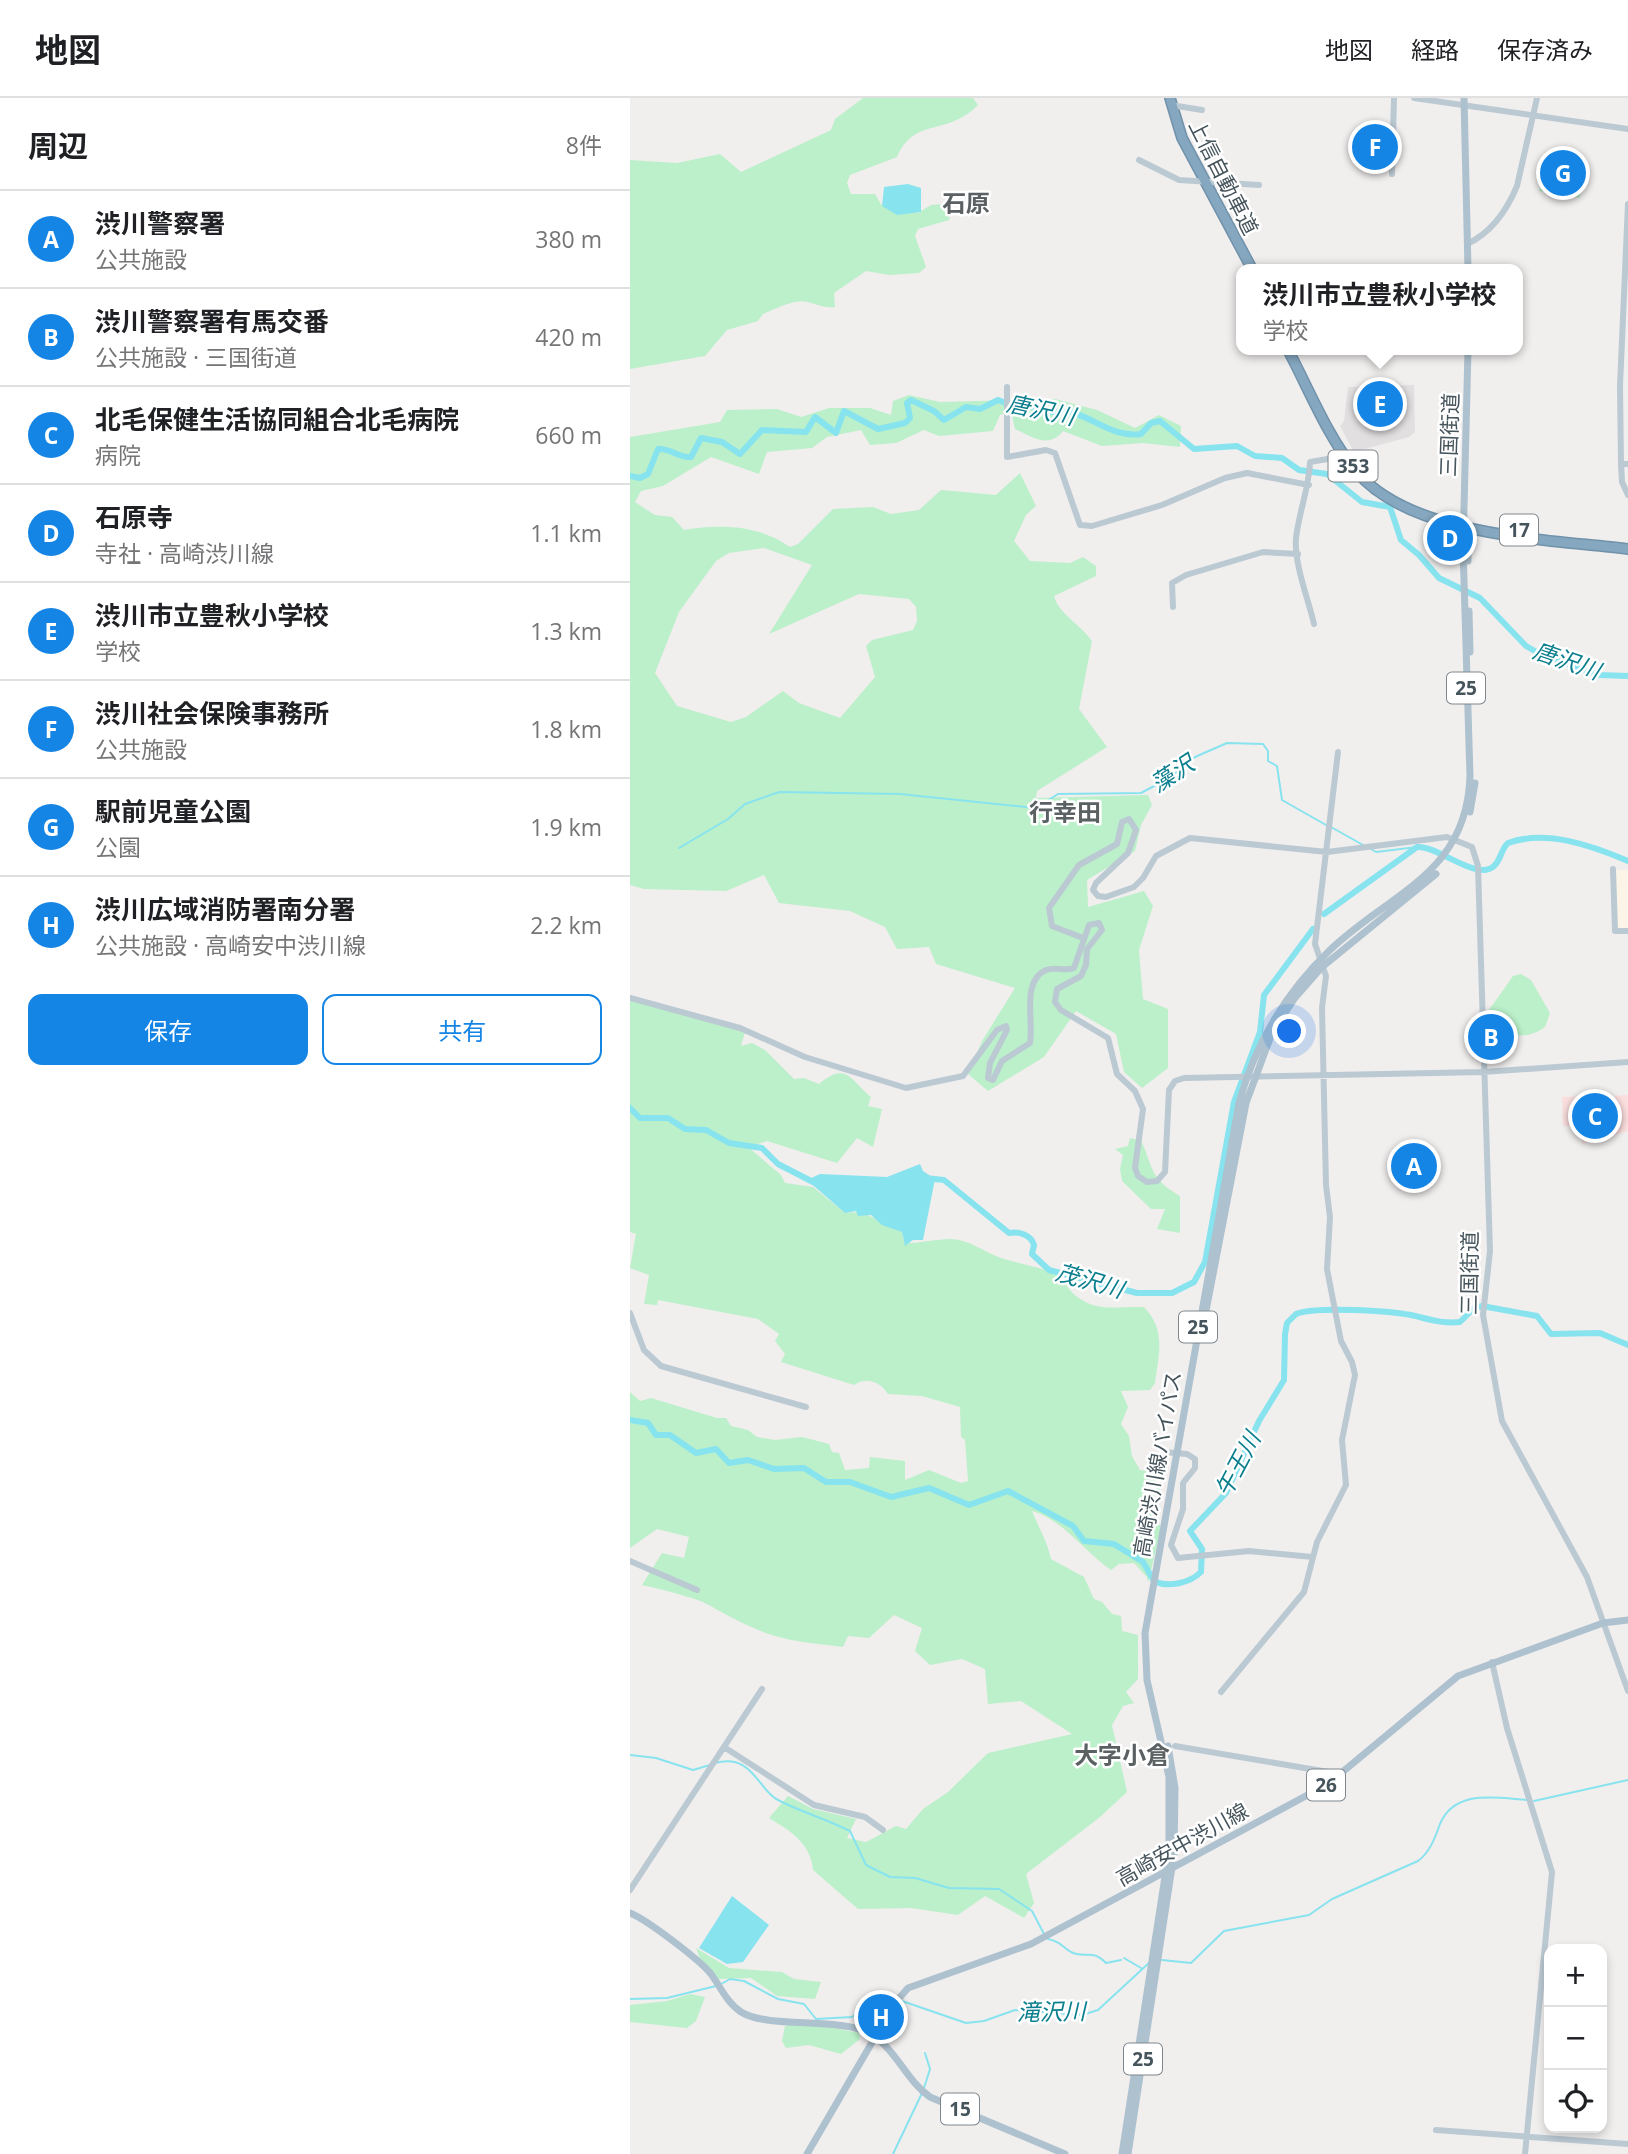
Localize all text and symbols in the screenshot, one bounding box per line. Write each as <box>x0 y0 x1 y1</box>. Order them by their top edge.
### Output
text: 地図 <box>35 27 101 72</box>
text: 地図 <box>1325 33 1373 66</box>
text: 経路 <box>1411 33 1459 66</box>
text: 保存済み <box>1497 33 1593 66</box>
street label: 上信自動車道 <box>1183 115 1265 239</box>
pin: F <box>1352 121 1398 173</box>
text: 周辺 <box>28 125 88 166</box>
text: 8件 <box>566 129 602 161</box>
pin: G <box>1540 147 1586 199</box>
district label: 石原 <box>942 186 990 219</box>
text: 渋川警察署 <box>95 205 225 241</box>
text: A <box>43 223 59 255</box>
text: 380 m <box>535 223 602 255</box>
text: 公共施設 <box>95 243 187 275</box>
popup <box>1236 264 1523 355</box>
text: 渋川市立豊秋小学校 <box>1262 276 1497 312</box>
text: 渋川警察署有馬交番 <box>95 303 329 339</box>
text: 学校 <box>1262 314 1308 346</box>
text: B <box>43 321 59 353</box>
text: 420 m <box>535 321 602 353</box>
text: 公共施設 · 三国街道 <box>95 341 297 373</box>
pin: E <box>1357 378 1403 430</box>
water label: 唐沢川 <box>1004 386 1081 432</box>
street label: 三国街道 <box>1434 393 1464 477</box>
text: 北毛保健生活協同組合北毛病院 <box>95 401 459 437</box>
text: C <box>44 419 58 451</box>
text: 660 m <box>535 419 602 451</box>
text: 病院 <box>95 439 141 471</box>
road number: 353 <box>1328 450 1378 482</box>
text: 石原寺 <box>95 499 173 535</box>
pin: D <box>1427 512 1473 564</box>
road number: 17 <box>1500 514 1538 546</box>
text: D <box>42 517 60 549</box>
text: 1.1 km <box>530 517 602 549</box>
text: 寺社 · 高崎渋川線 <box>95 537 274 569</box>
text: 渋川市立豊秋小学校 <box>95 597 329 633</box>
text: E <box>45 615 57 647</box>
text: 1.3 km <box>530 615 602 647</box>
water label: 唐沢川 <box>1529 634 1608 687</box>
text: 学校 <box>95 635 141 667</box>
road number: 25 <box>1447 673 1485 704</box>
text: 渋川社会保険事務所 <box>95 695 329 731</box>
text: F <box>45 713 57 745</box>
text: 1.8 km <box>530 713 602 745</box>
text: 公共施設 <box>95 733 187 765</box>
water label: 藻沢 <box>1144 745 1203 799</box>
text: 駅前児童公園 <box>95 793 251 829</box>
district label: 行幸田 <box>1029 795 1101 828</box>
text: G <box>43 811 59 843</box>
text: 1.9 km <box>530 811 602 843</box>
text: 公園 <box>95 831 141 863</box>
text: 渋川広域消防署南分署 <box>95 891 355 927</box>
text: H <box>42 909 60 941</box>
text: 2.2 km <box>530 909 602 941</box>
text: 公共施設 · 高崎安中渋川線 <box>95 929 366 961</box>
button: 保存 <box>28 994 308 1065</box>
button: 共有 <box>322 994 602 1065</box>
pin: B <box>1468 1011 1514 1063</box>
your location <box>1272 1014 1306 1048</box>
pin: C <box>1572 1090 1618 1142</box>
pin: A <box>1391 1140 1437 1192</box>
street label: 三国街道 <box>1454 1231 1484 1315</box>
water label: 茂沢川 <box>1052 1255 1130 1306</box>
road number: 25 <box>1179 1312 1217 1343</box>
street label: 高崎渋川線バイパス <box>1127 1369 1187 1559</box>
water label: 午王川 <box>1207 1423 1269 1502</box>
district label: 大字小倉 <box>1074 1738 1170 1771</box>
road number: 26 <box>1307 1770 1345 1800</box>
street label: 高崎安中渋川線 <box>1111 1796 1253 1892</box>
map controls <box>1544 1944 1607 2133</box>
button: + <box>1544 1944 1607 2007</box>
pin: H <box>858 1991 904 2043</box>
water label: 滝沢川 <box>1016 1994 1089 2028</box>
button: − <box>1544 2007 1607 2070</box>
road number: 25 <box>1124 2044 1162 2075</box>
button: locate <box>1544 2070 1607 2133</box>
road number: 15 <box>941 2094 979 2124</box>

